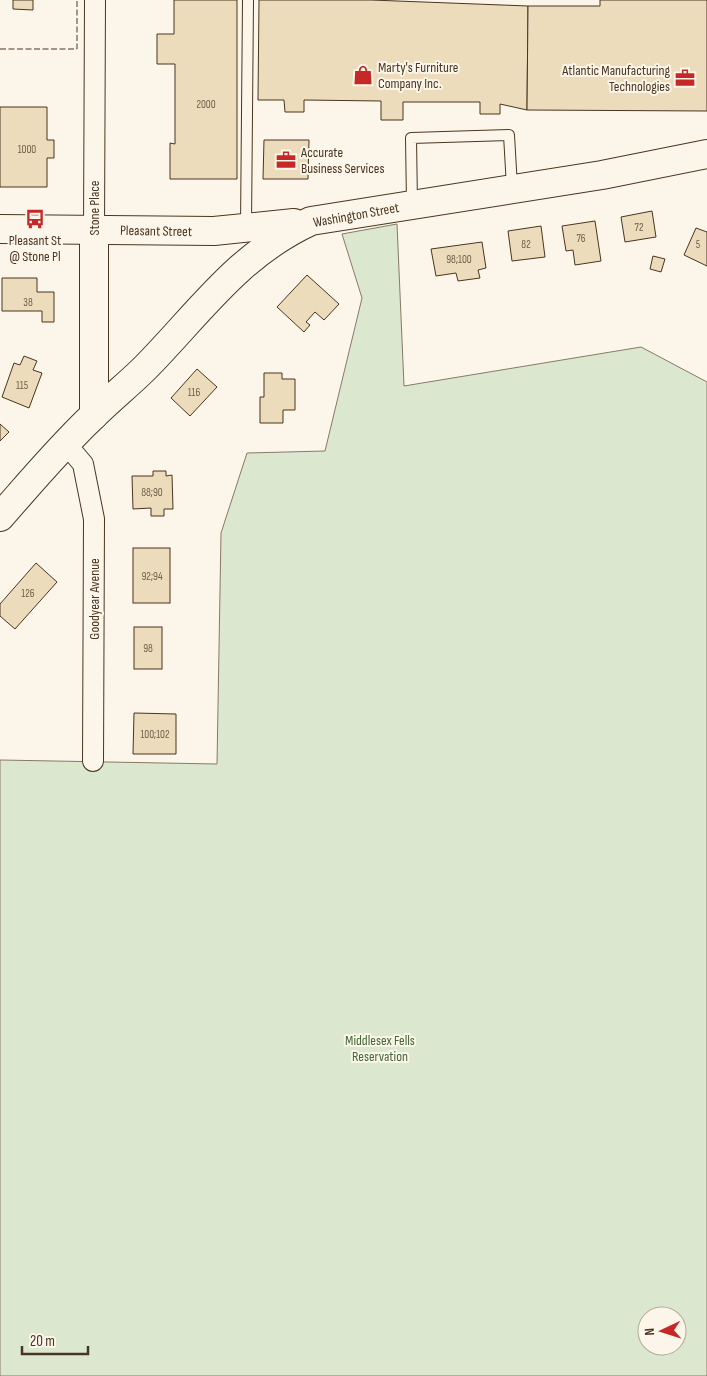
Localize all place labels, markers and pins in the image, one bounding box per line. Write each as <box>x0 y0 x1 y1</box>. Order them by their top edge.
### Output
place label: Marty's Furniture Company Inc. <box>378 59 458 92</box>
place label: Atlantic Manufacturing Technologies <box>561 62 670 95</box>
shop icon: Marty's Furniture Company Inc. <box>352 64 374 86</box>
office icon: Atlantic Manufacturing Technologies <box>674 67 696 89</box>
place label: Accurate Business Services <box>300 144 384 177</box>
office icon: Accurate Business Services <box>275 149 297 171</box>
bus stop icon: Pleasant St @ Stone Pl <box>24 208 46 230</box>
place label: Pleasant St @ Stone Pl <box>9 232 61 265</box>

